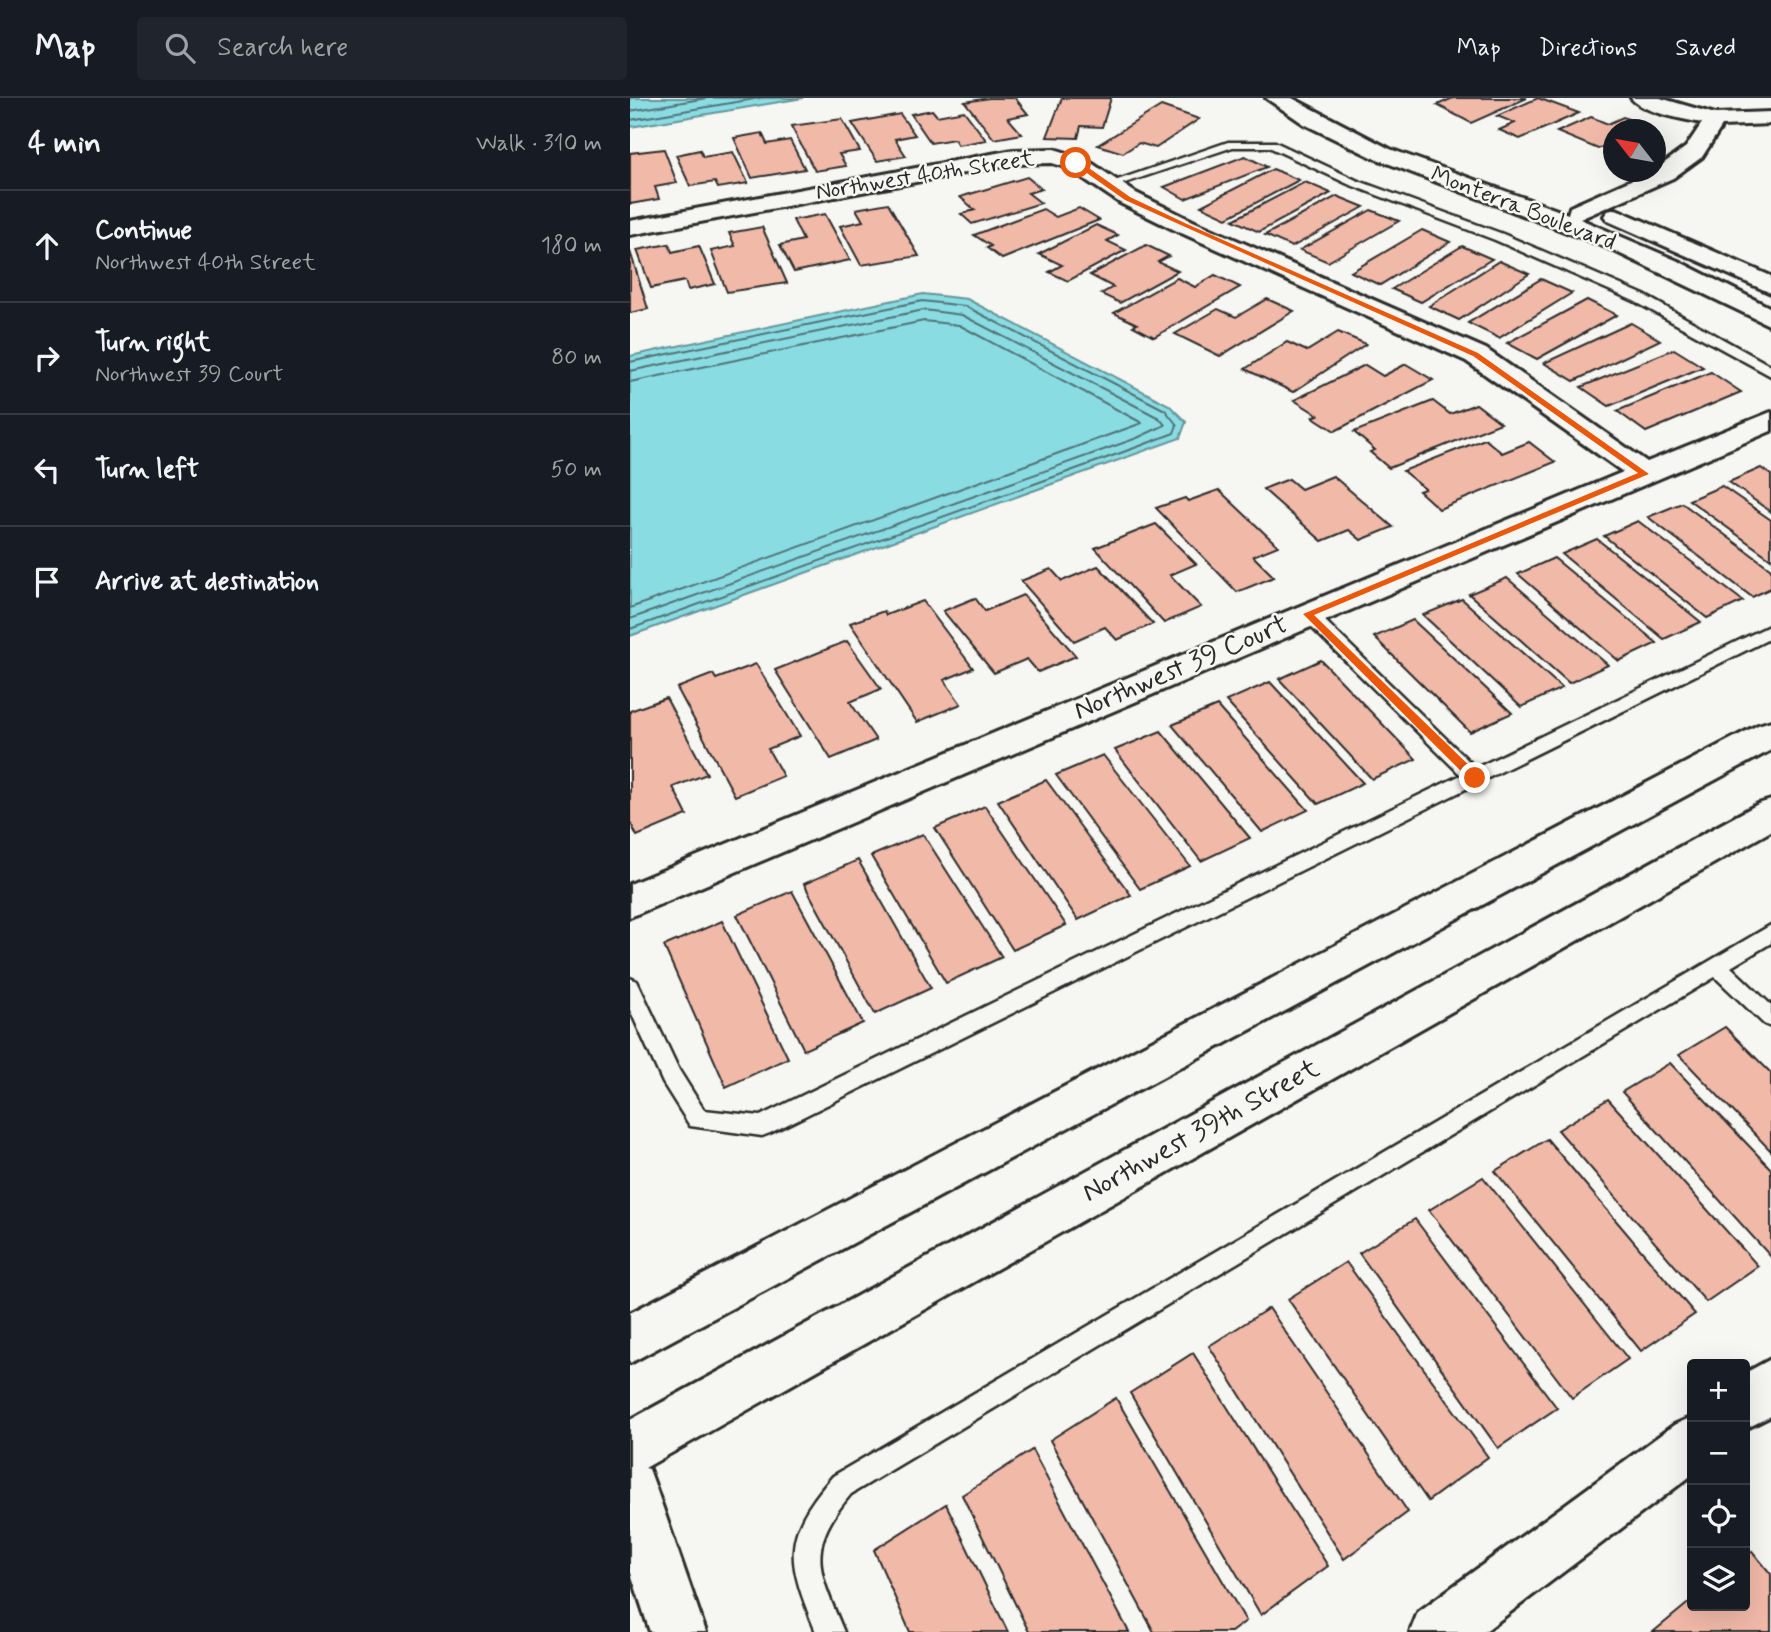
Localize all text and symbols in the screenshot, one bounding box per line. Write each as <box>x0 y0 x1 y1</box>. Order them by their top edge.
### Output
search box <box>137 17 627 80</box>
text: Map <box>35 26 95 70</box>
icon: search <box>161 29 199 67</box>
text: Search here <box>217 31 348 65</box>
text: Map <box>1457 33 1501 64</box>
text: Directions <box>1539 33 1637 64</box>
text: Saved <box>1675 33 1736 64</box>
north arrow <box>1603 119 1666 182</box>
text: 4 min <box>28 124 101 163</box>
text: Walk · 310 m <box>476 129 602 159</box>
street label: Northwest 40th Street <box>814 144 1037 208</box>
route start <box>1060 147 1091 178</box>
street label: Monterra Boulevard <box>1426 160 1620 258</box>
text: Continue <box>95 214 192 248</box>
icon: ahead <box>28 227 66 265</box>
text: 180 m <box>541 231 602 261</box>
text: Northwest 40th Street <box>95 248 316 278</box>
text: Turn right <box>95 326 211 360</box>
icon: right <box>28 339 66 377</box>
text: 80 m <box>551 343 602 373</box>
text: Northwest 39 Court <box>95 360 283 390</box>
icon: left <box>28 451 66 489</box>
text: Turn left <box>95 453 199 487</box>
text: 50 m <box>551 455 602 485</box>
icon: arrive <box>28 563 66 601</box>
text: Arrive at destination <box>95 565 319 599</box>
street label: Northwest 39 Court <box>1068 606 1294 730</box>
route end <box>1459 762 1490 793</box>
street label: Northwest 39th Street <box>1076 1050 1327 1212</box>
map controls <box>1687 1359 1750 1611</box>
button: + <box>1687 1359 1750 1422</box>
button: − <box>1687 1422 1750 1485</box>
button: locate <box>1687 1485 1750 1548</box>
button: layers <box>1687 1548 1750 1611</box>

